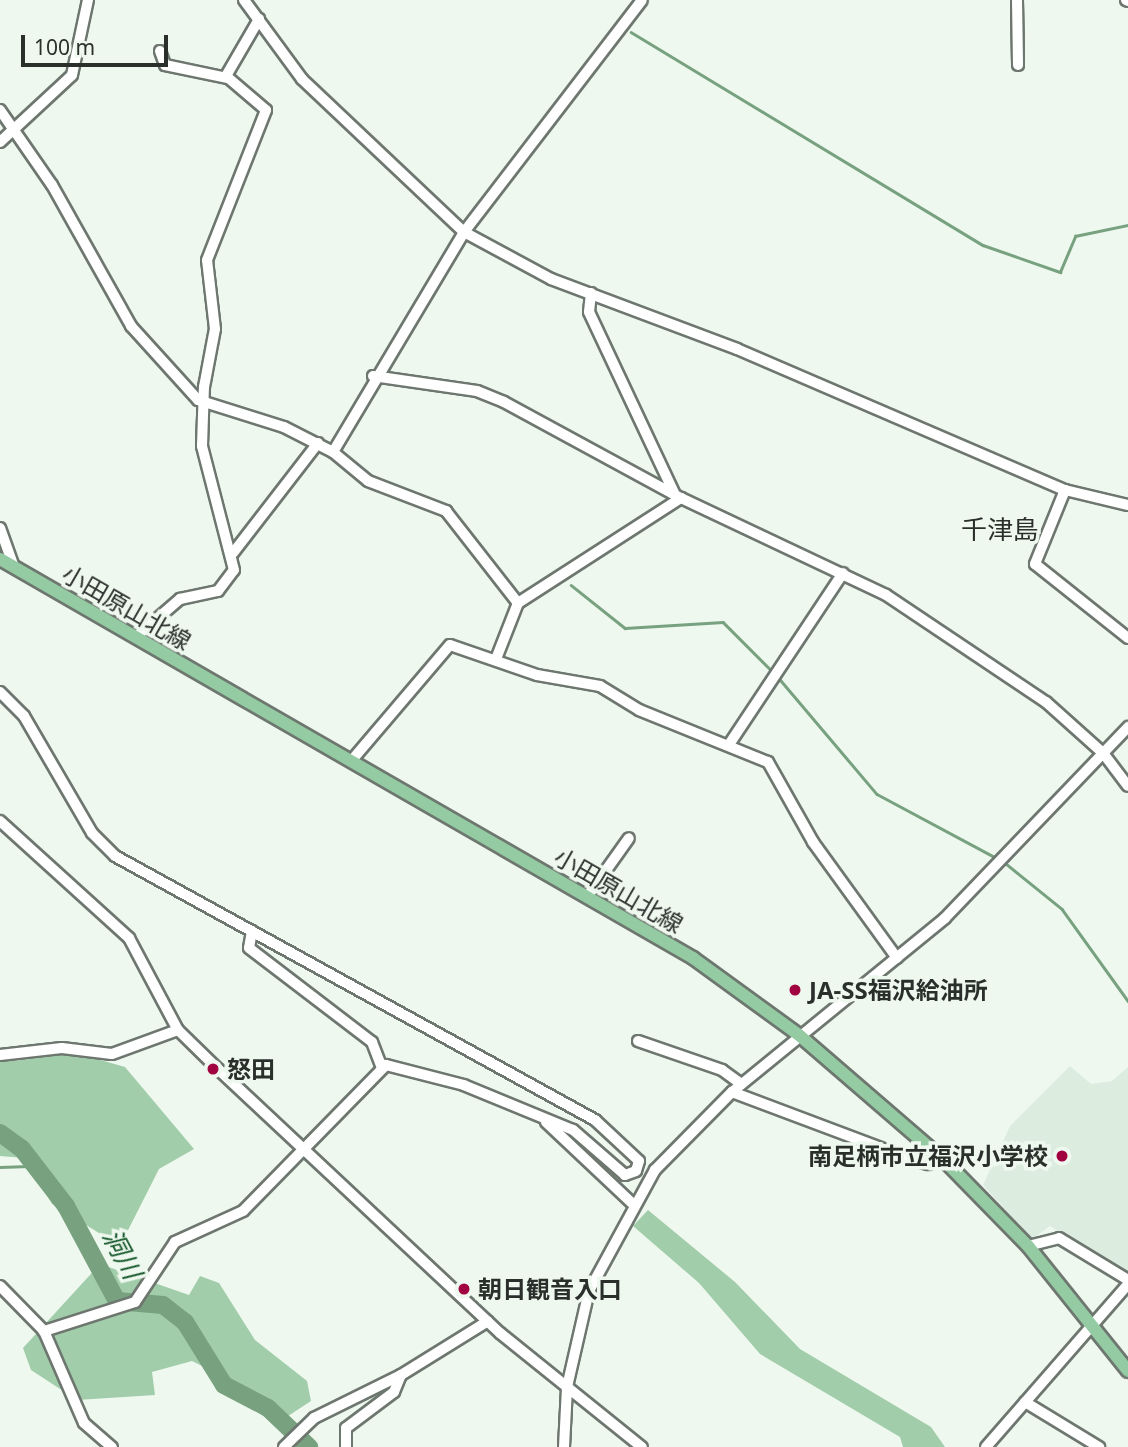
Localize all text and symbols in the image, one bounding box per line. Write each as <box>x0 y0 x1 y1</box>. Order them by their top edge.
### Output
scale bar <box>24 21 172 65</box>
text: 100 m <box>34 33 95 61</box>
district label: 千津島 <box>961 514 1039 546</box>
street label: 小田原山北線 <box>57 559 197 655</box>
street label: 小田原山北線 <box>549 842 689 938</box>
place label: JA-SS福沢給油所 <box>809 976 988 1004</box>
marker: JA-SS福沢給油所 <box>787 982 803 998</box>
place label: 怒田 <box>227 1055 275 1083</box>
marker: 怒田 <box>205 1061 221 1077</box>
place label: 南足柄市立福沢小学校 <box>808 1142 1048 1170</box>
marker: 南足柄市立福沢小学校 <box>1054 1148 1070 1164</box>
water label: 洞川 <box>96 1224 148 1284</box>
place label: 朝日観音入口 <box>478 1275 622 1303</box>
marker: 朝日観音入口 <box>456 1281 472 1297</box>

